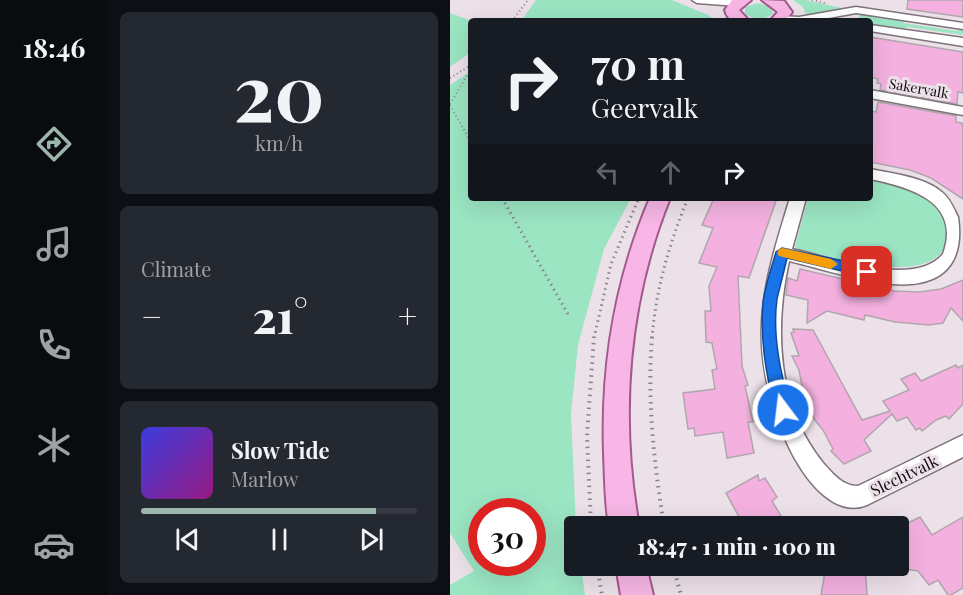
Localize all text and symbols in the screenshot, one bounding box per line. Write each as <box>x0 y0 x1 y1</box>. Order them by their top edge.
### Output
text: 18:46 <box>23 29 85 65</box>
text: 70 m <box>591 35 685 91</box>
text: 20 <box>233 38 325 142</box>
icon: right <box>492 42 570 120</box>
street label: Sakervalk <box>888 73 951 103</box>
text: Geervalk <box>591 89 698 125</box>
icon: directions <box>33 123 75 165</box>
text: km/h <box>255 129 303 156</box>
icon: left <box>591 156 624 189</box>
icon: ahead <box>654 156 687 189</box>
icon: right <box>717 156 750 189</box>
icon: music <box>33 223 75 265</box>
pin <box>841 246 892 297</box>
text: Climate <box>141 255 211 282</box>
icon: arrive <box>850 255 883 288</box>
text: 21° <box>252 285 308 345</box>
text: − <box>141 293 162 337</box>
text: + <box>398 293 417 337</box>
icon: phone <box>33 324 75 366</box>
position arrow <box>751 378 815 442</box>
icon: climate <box>33 424 75 466</box>
text: Slow Tide <box>231 435 330 465</box>
street label: Slechtvalk <box>867 449 942 500</box>
text: Marlow <box>231 465 299 492</box>
speed limit sign: 30 <box>468 498 546 576</box>
icon: previous <box>171 523 204 556</box>
icon: pause <box>263 523 296 556</box>
icon: next <box>355 523 388 556</box>
icon: car <box>33 524 75 566</box>
text: 18:47 · 1 min · 100 m <box>637 531 836 561</box>

